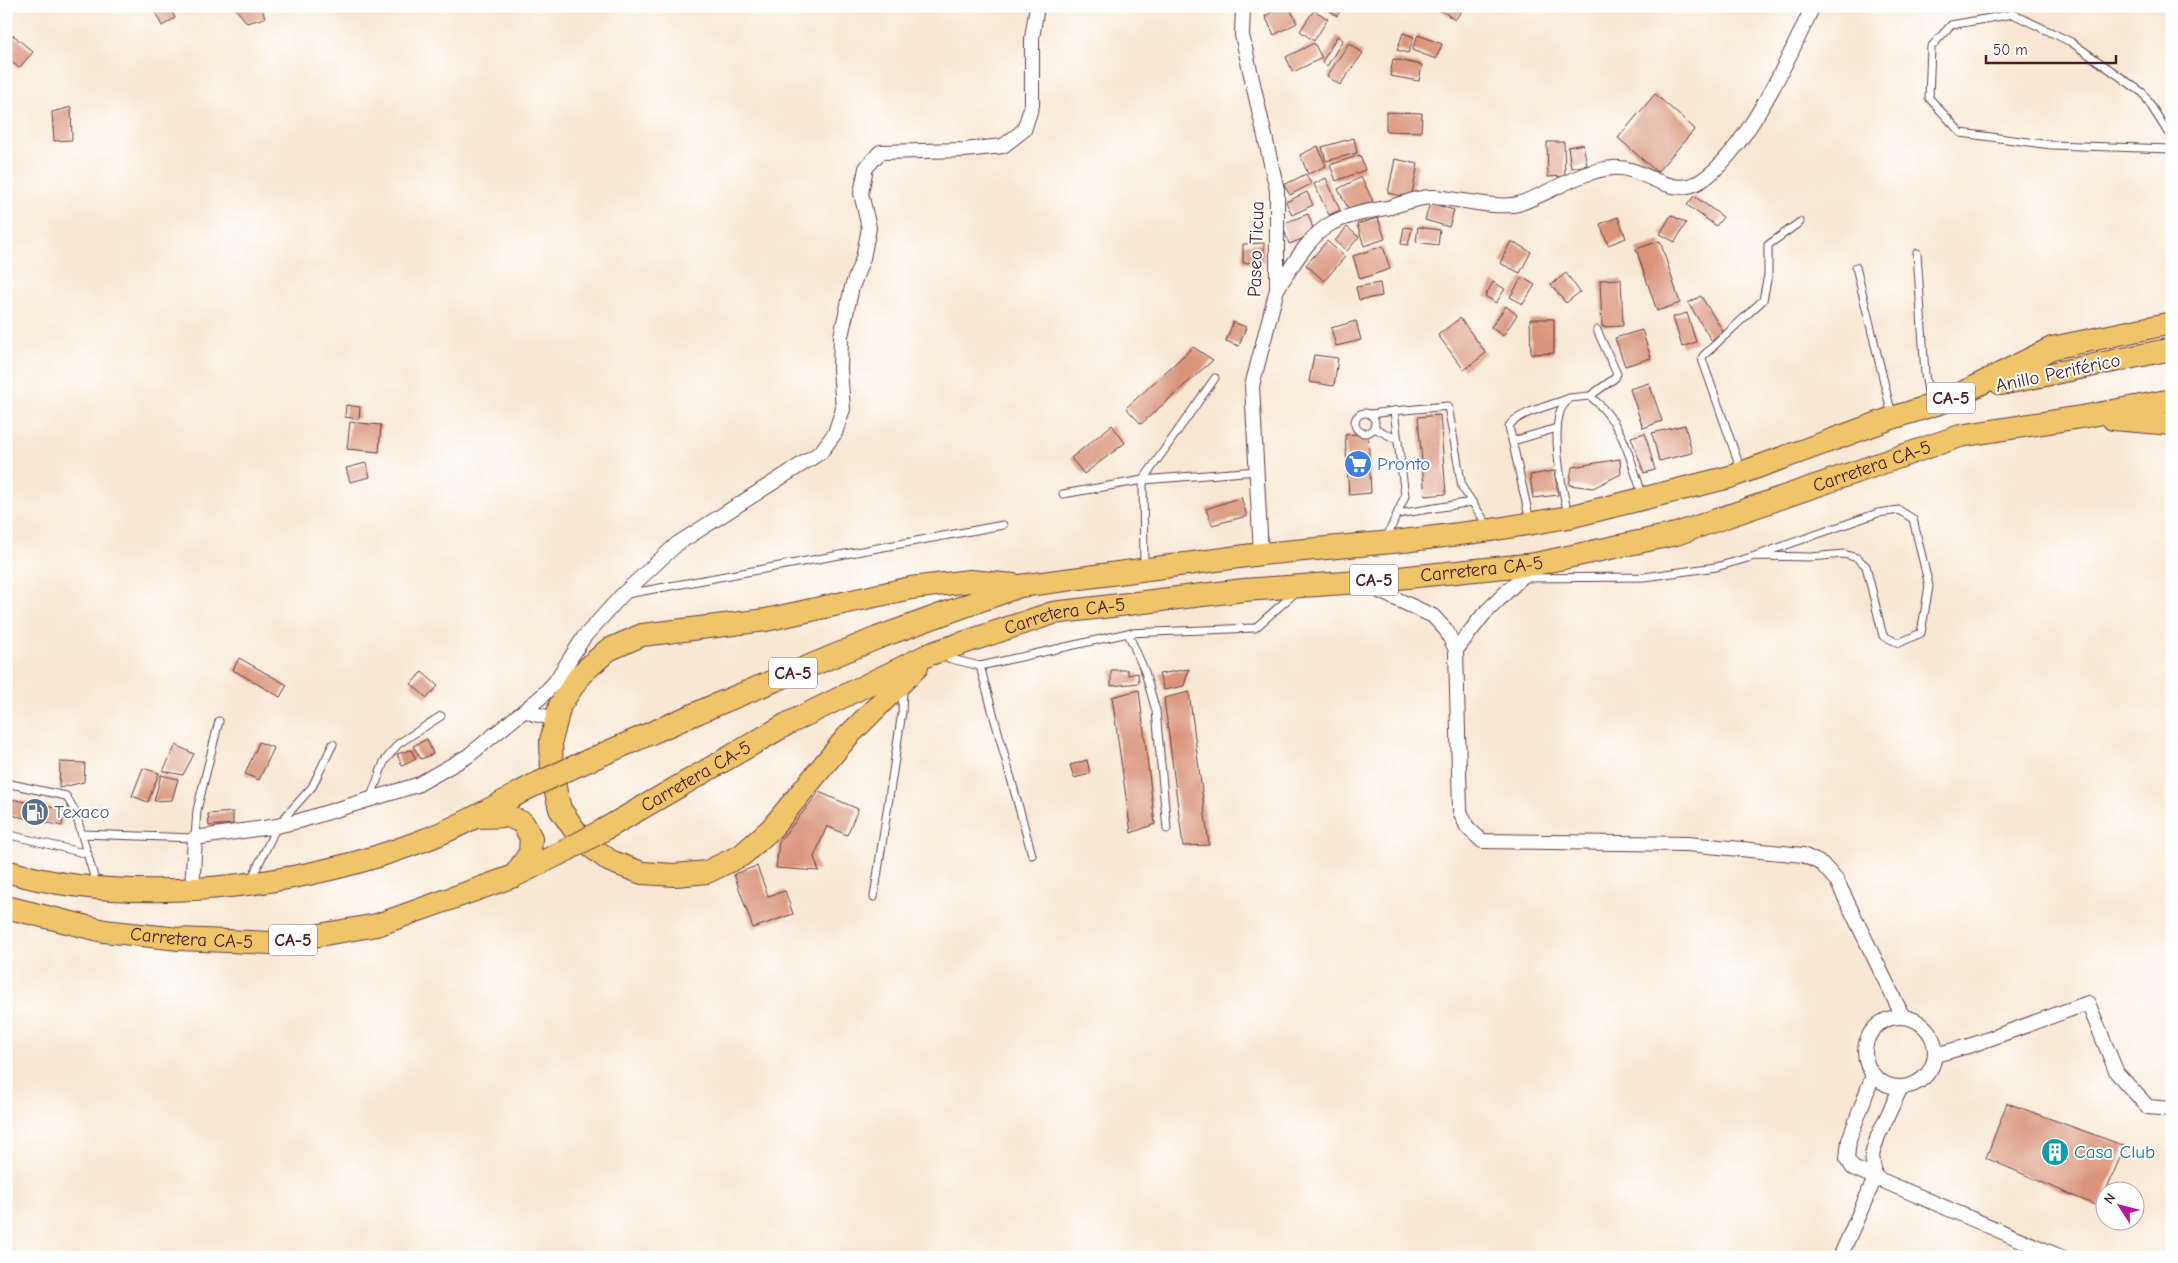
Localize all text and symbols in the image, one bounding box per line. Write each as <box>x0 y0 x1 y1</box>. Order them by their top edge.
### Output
scale bar <box>1986 32 2116 64</box>
text: 50 m <box>1993 41 2028 59</box>
street label: Paseo Ticua <box>1243 200 1269 298</box>
street label: Anillo Periférico <box>1994 349 2122 397</box>
road number: CA-5 <box>1927 382 1975 413</box>
street label: Carretera CA-5 <box>1810 436 1934 497</box>
supermarket icon: Pronto <box>1343 449 1373 479</box>
place label: Pronto <box>1377 453 1430 475</box>
street label: Carretera CA-5 <box>1419 552 1545 587</box>
road number: CA-5 <box>1350 564 1398 596</box>
street label: Carretera CA-5 <box>1001 593 1127 639</box>
road number: CA-5 <box>769 658 817 688</box>
street label: Carretera CA-5 <box>637 736 755 817</box>
fuel station icon: Texaco <box>20 797 50 827</box>
place label: Texaco <box>54 801 110 823</box>
street label: Carretera CA-5 <box>129 923 254 953</box>
road number: CA-5 <box>269 924 317 956</box>
building icon: Casa Club <box>2040 1137 2070 1167</box>
place label: Casa Club <box>2074 1141 2155 1163</box>
north arrow <box>2096 1180 2146 1230</box>
text: N <box>2100 1190 2119 1207</box>

